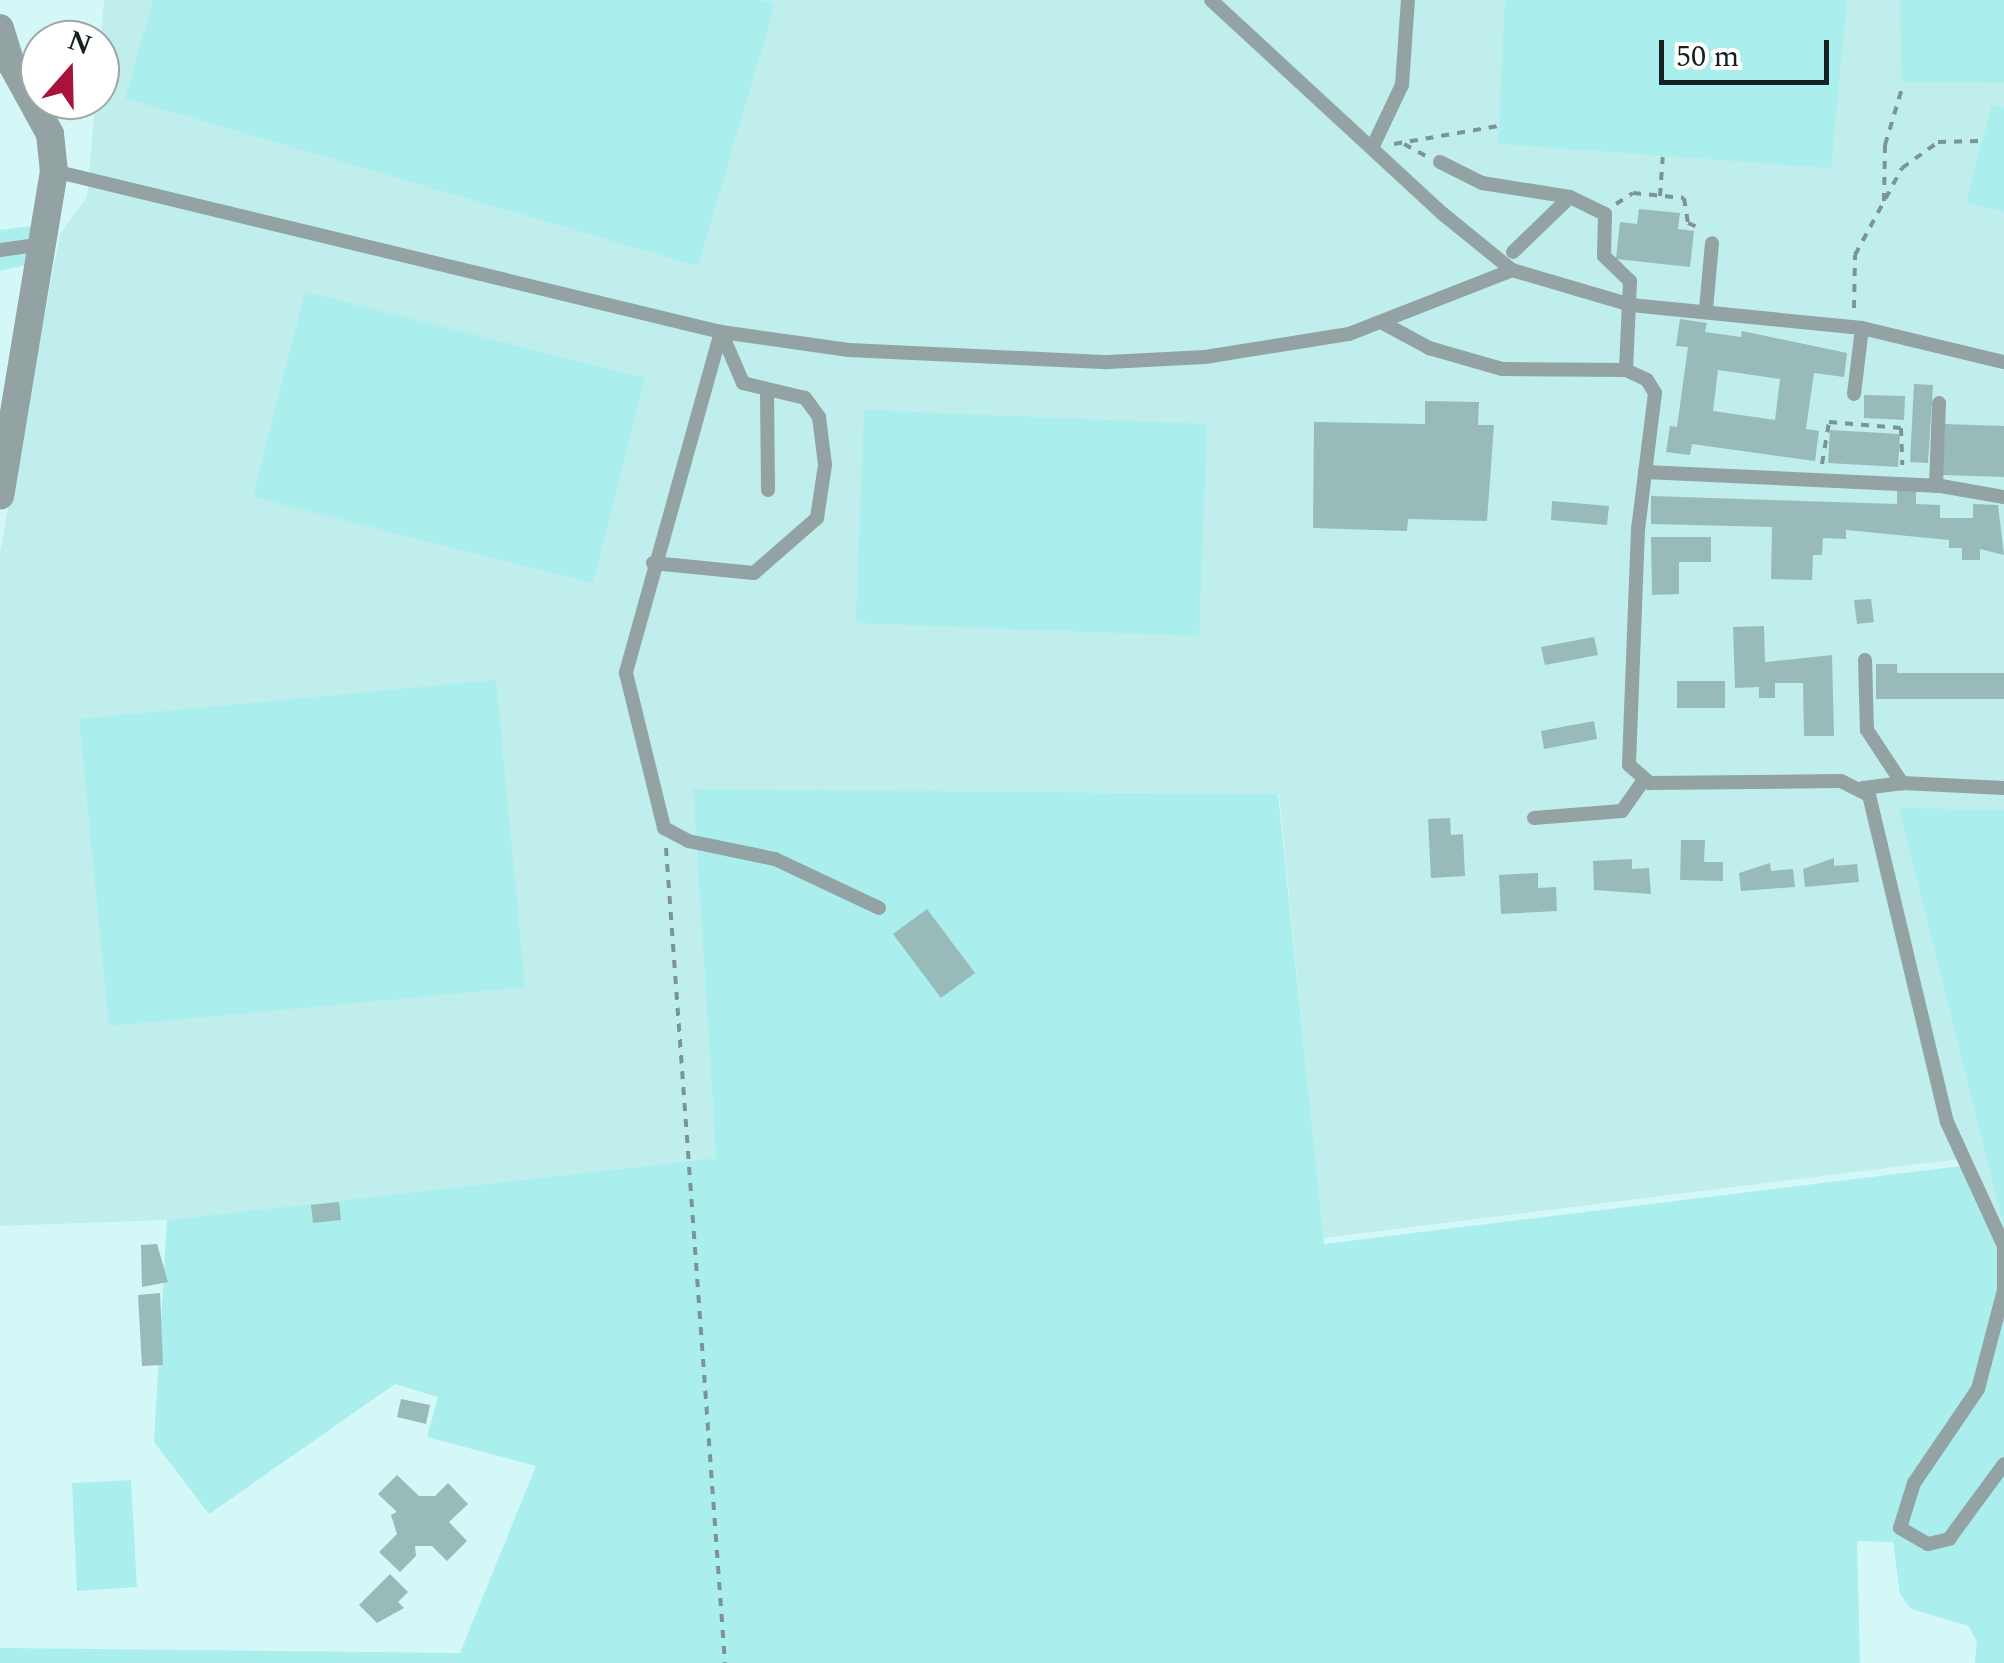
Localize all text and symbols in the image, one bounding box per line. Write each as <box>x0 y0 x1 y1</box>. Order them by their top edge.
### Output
text: N <box>62 19 98 67</box>
north arrow <box>20 20 120 120</box>
scale bar <box>1664 20 1834 82</box>
text: 50 m <box>1676 34 1739 80</box>

